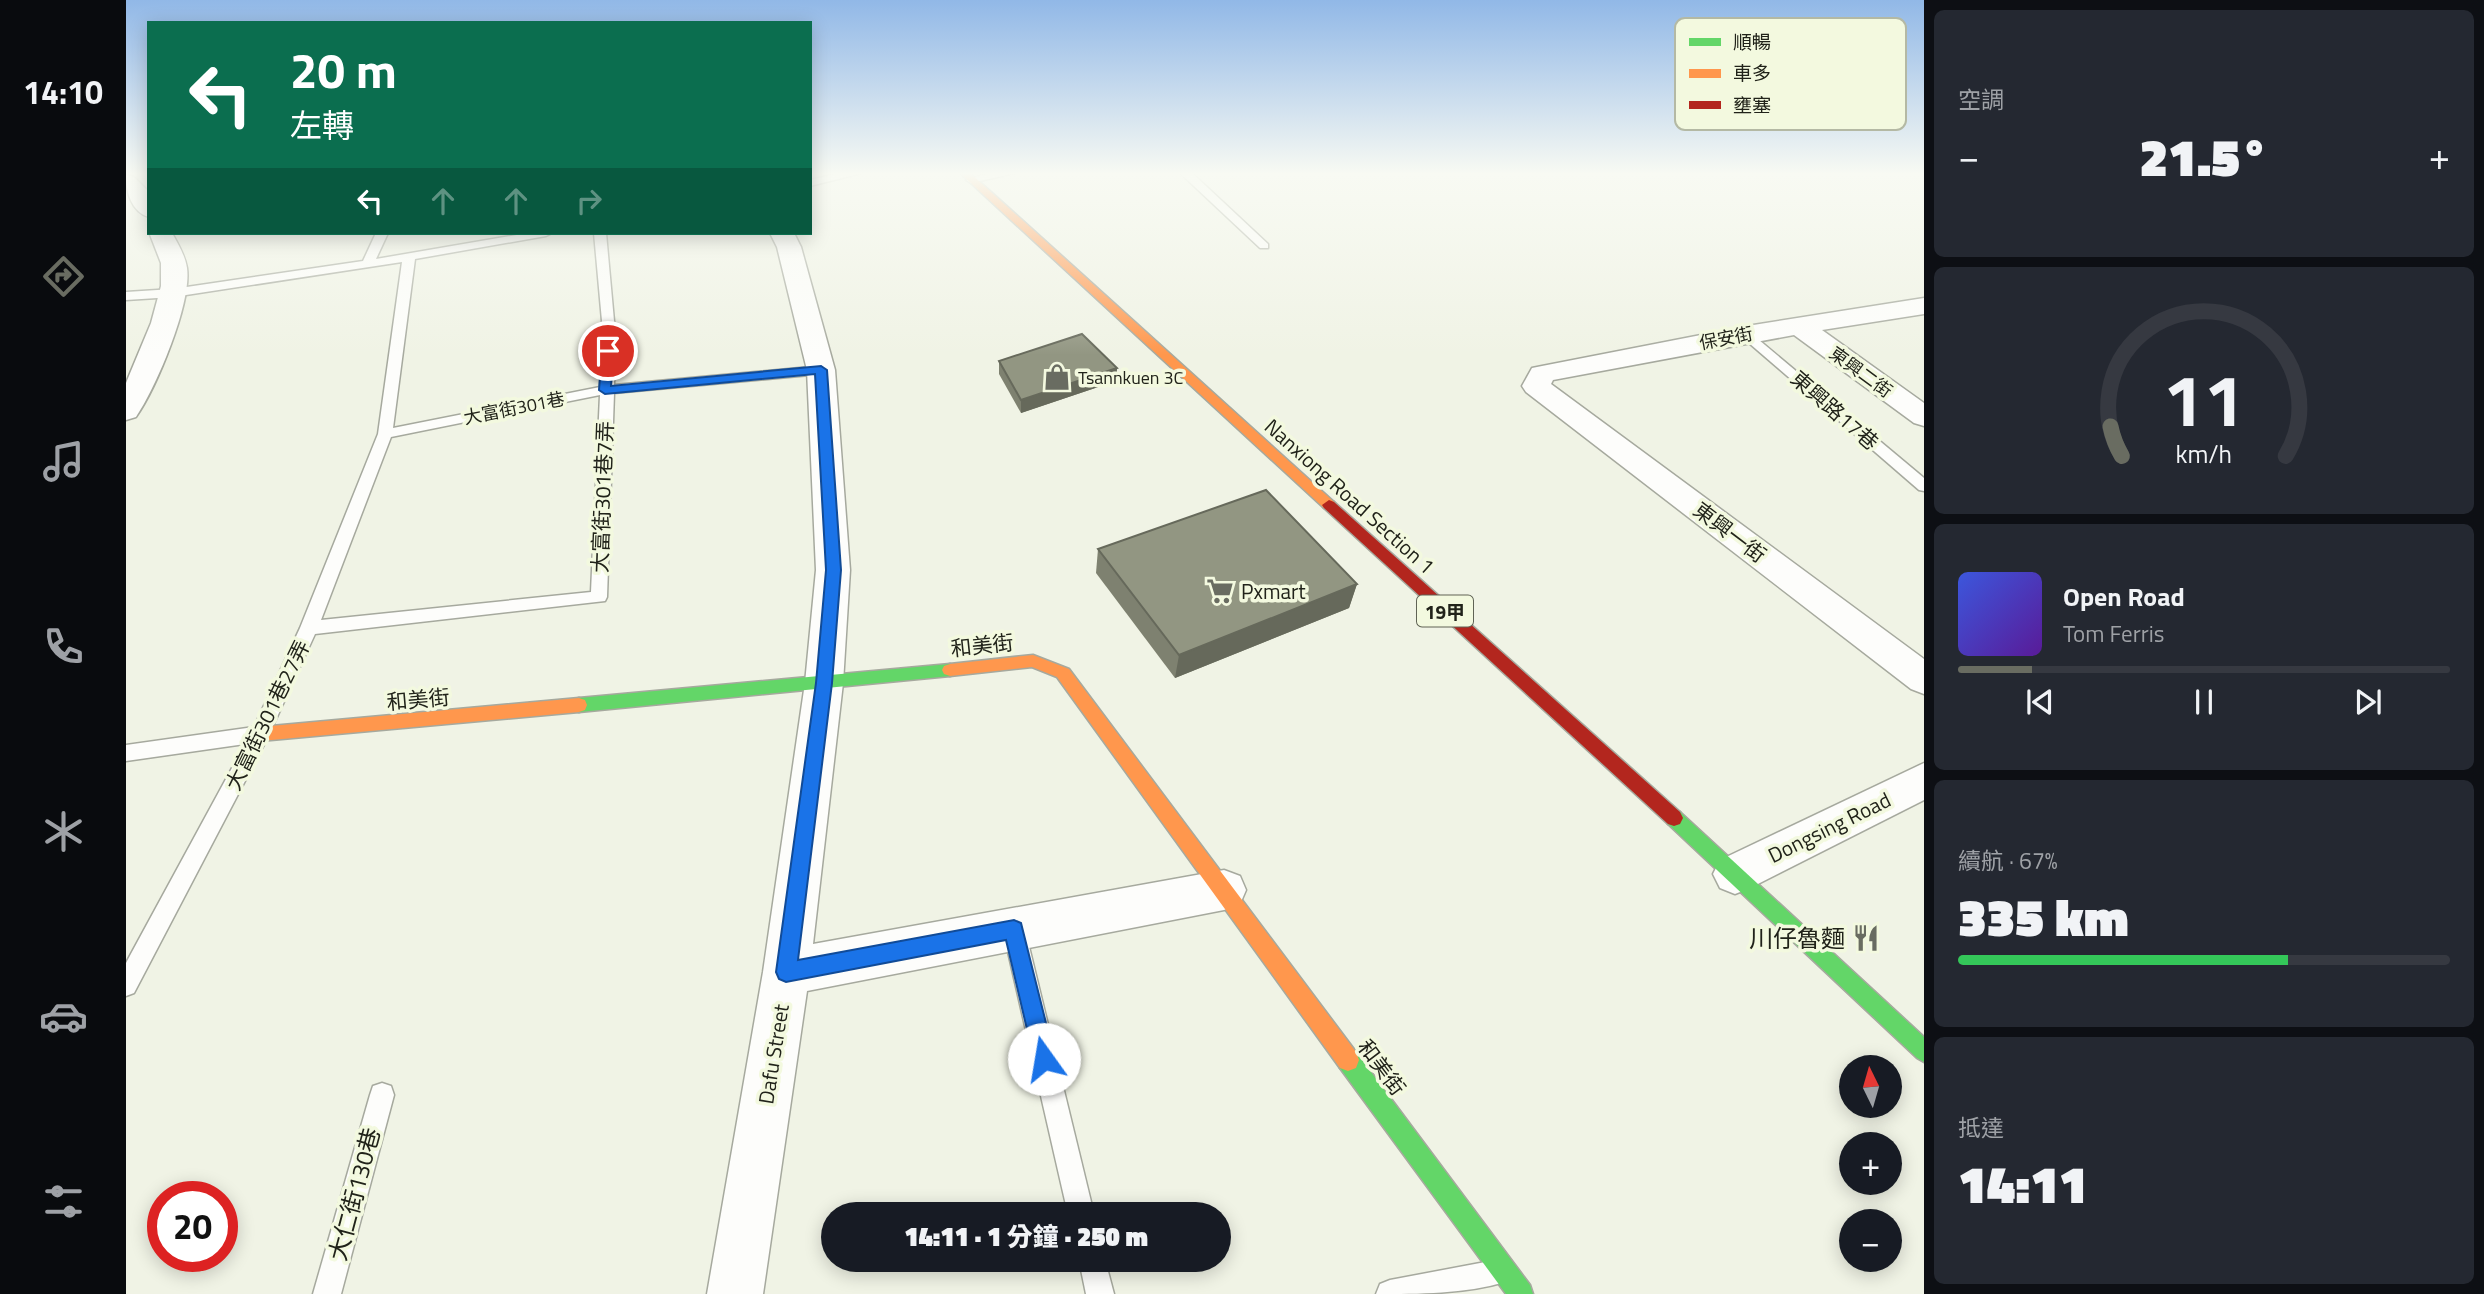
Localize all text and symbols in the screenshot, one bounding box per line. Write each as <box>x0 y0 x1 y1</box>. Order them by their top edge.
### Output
legend <box>1675 18 1906 130</box>
text: 順暢 <box>1733 27 1771 56</box>
text: 20 m <box>290 32 397 107</box>
icon: left <box>175 49 266 140</box>
text: 車多 <box>1733 58 1771 87</box>
text: 14:10 <box>23 68 103 116</box>
text: 空調 <box>1958 82 2004 117</box>
text: 壅塞 <box>1733 90 1771 119</box>
text: 左轉 <box>290 101 354 149</box>
text: 21.5° <box>2139 117 2269 196</box>
text: − <box>1958 127 1979 185</box>
text: + <box>2429 127 2450 185</box>
icon: left <box>351 182 389 220</box>
icon: ahead <box>424 182 462 220</box>
icon: ahead <box>497 182 535 220</box>
icon: right <box>570 182 608 220</box>
icon: directions <box>39 252 88 301</box>
street label: 保安街 <box>1697 320 1755 356</box>
pin <box>578 321 638 381</box>
icon: arrive <box>589 332 627 370</box>
street label: 東興二街 <box>1824 340 1898 404</box>
text: 11 <box>2163 345 2245 455</box>
shop icon: Tsannkuen 3C <box>1042 362 1072 392</box>
street label: 東興路17巷 <box>1784 363 1886 457</box>
place label: Tsannkuen 3C <box>1078 364 1184 391</box>
street label: 大富街301巷 <box>461 385 567 431</box>
street label: Nanxiong Road Section 1 <box>1258 411 1442 581</box>
street label: 大富街301巷7弄 <box>583 420 621 574</box>
text: km/h <box>2176 435 2232 473</box>
icon: music <box>39 437 88 486</box>
street label: 東興一街 <box>1687 494 1773 570</box>
place label: Pxmart <box>1241 575 1306 607</box>
supermarket icon: Pxmart <box>1205 576 1235 606</box>
text: Open Road <box>2063 577 2185 616</box>
road number: 19甲 <box>1417 596 1473 626</box>
text: Tom Ferris <box>2063 616 2164 651</box>
icon: phone <box>39 622 88 671</box>
street label: 和美街 <box>949 626 1015 664</box>
street label: 大富街301巷27弄 <box>217 634 317 796</box>
street label: 和美街 <box>385 680 451 718</box>
icon: previous <box>2021 683 2059 721</box>
icon: pause <box>2185 683 2223 721</box>
icon: next <box>2349 683 2387 721</box>
street label: Dongsing Road <box>1762 783 1896 871</box>
icon: climate <box>39 807 88 856</box>
text: 續航 · 67% <box>1958 843 2058 878</box>
text: 335 km <box>1958 877 2129 956</box>
place label: 川仔魯麵 <box>1749 920 1845 956</box>
restaurant icon: 川仔魯麵 <box>1851 923 1881 953</box>
icon: car <box>39 992 88 1041</box>
street label: Dafu Street <box>749 1001 797 1106</box>
position arrow <box>1007 1022 1081 1096</box>
street label: 和美街 <box>1350 1032 1414 1102</box>
north arrow <box>1839 1055 1902 1118</box>
map controls <box>1839 1055 1902 1272</box>
text: 抵達 <box>1958 1110 2004 1145</box>
street label: 大仁街130巷 <box>319 1123 389 1265</box>
button: + <box>1839 1132 1902 1195</box>
text: 14:11 <box>1958 1144 2087 1223</box>
icon: filters <box>39 1177 88 1226</box>
speed limit sign: 20 <box>147 1181 238 1272</box>
button: − <box>1839 1209 1902 1272</box>
text: 14:11 · 1 分鐘 · 250 m <box>904 1217 1148 1256</box>

